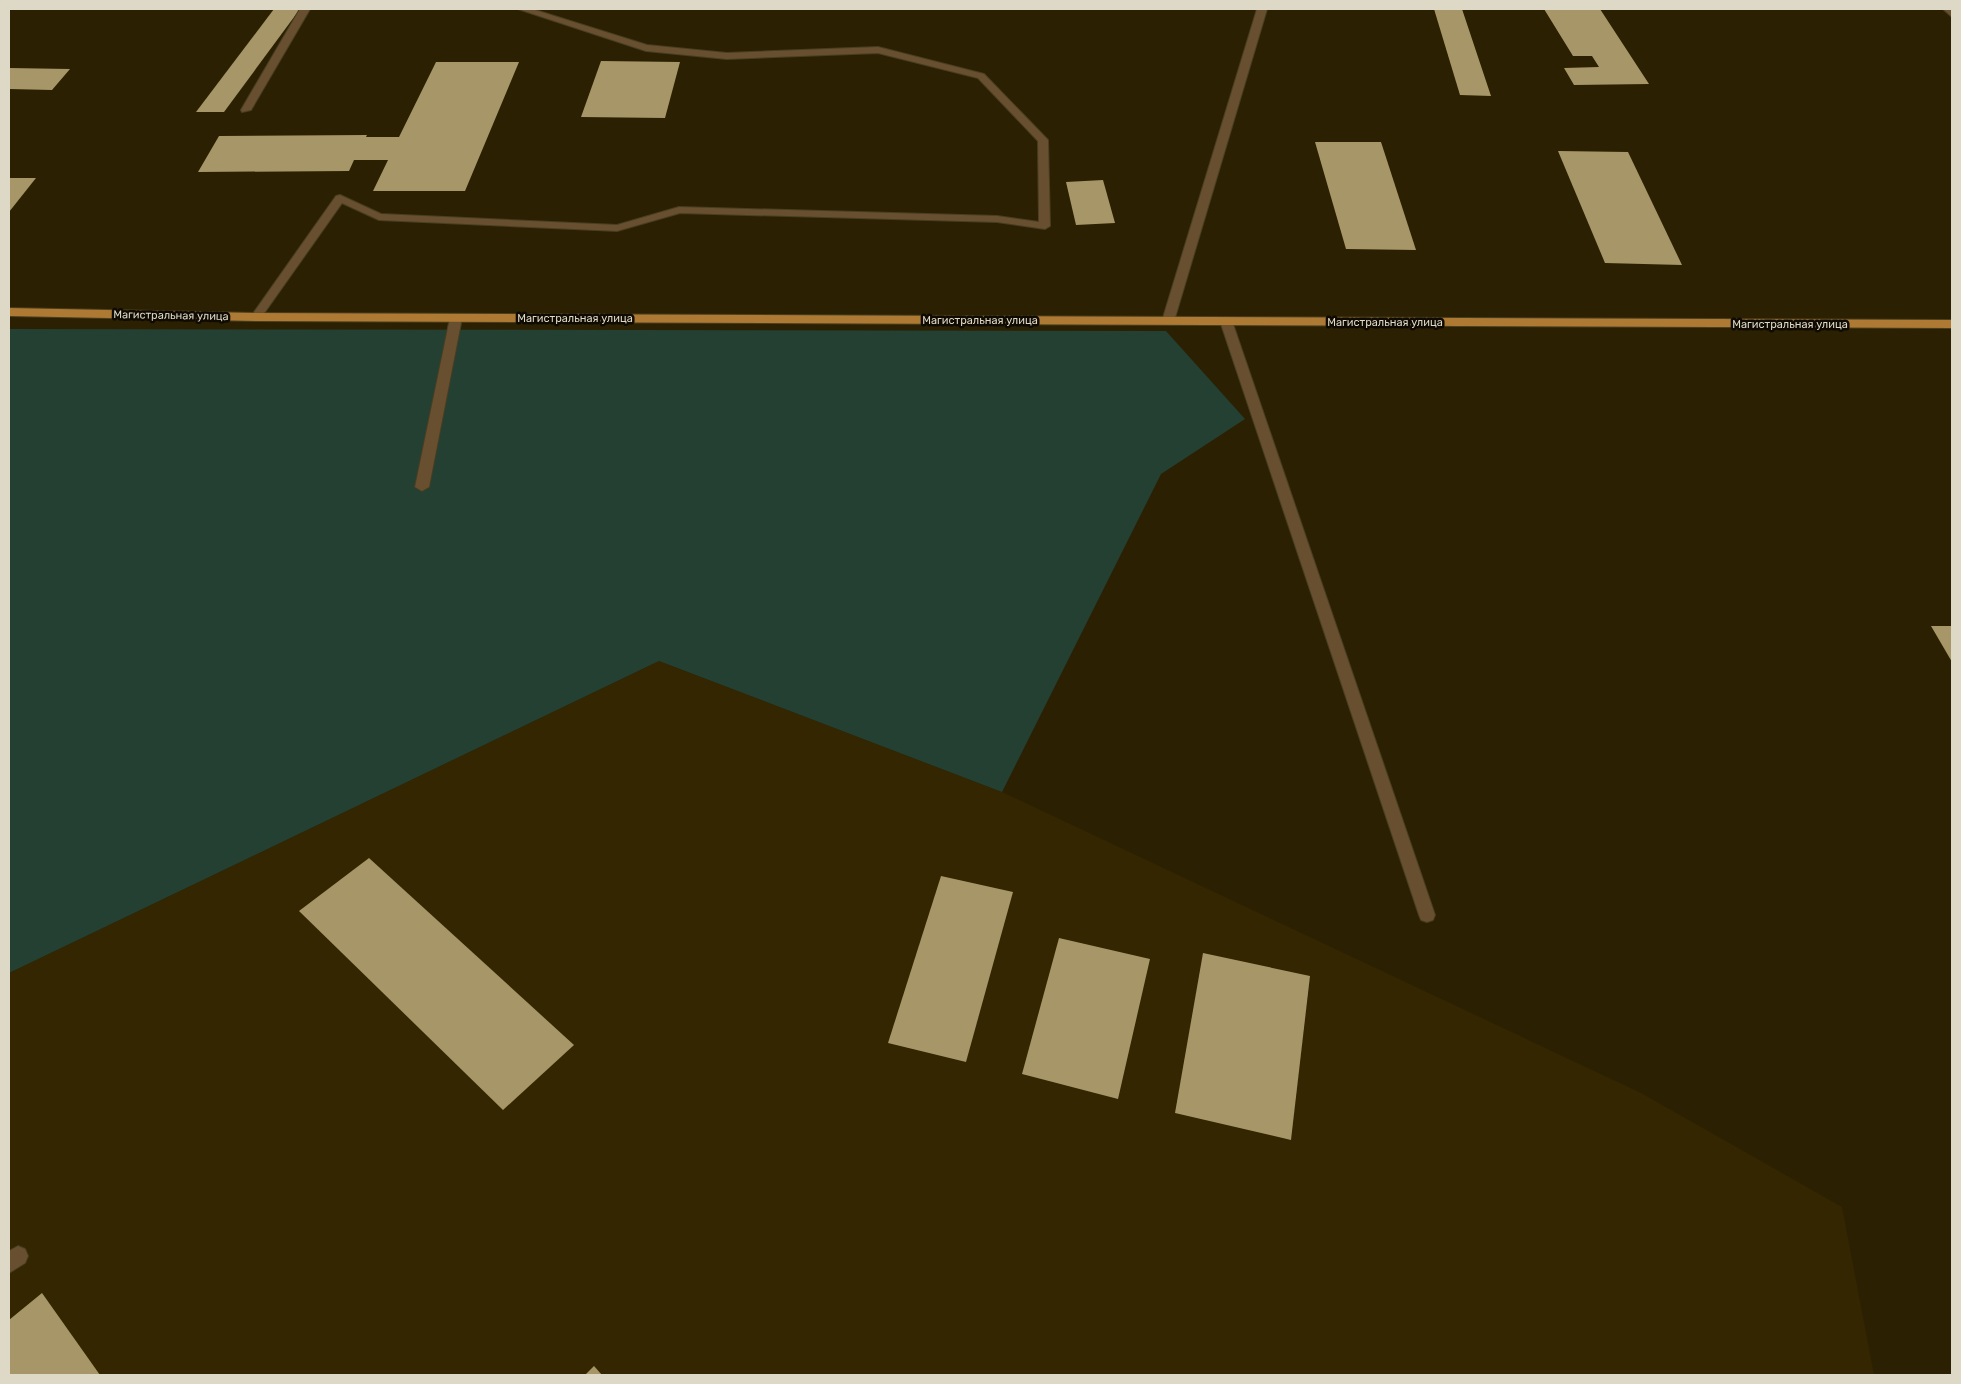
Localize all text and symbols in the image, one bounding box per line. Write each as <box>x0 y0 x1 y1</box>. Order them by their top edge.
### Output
street label: Магистральная улица <box>113 308 229 323</box>
street label: Магистральная улица <box>517 312 633 325</box>
street label: Магистральная улица <box>922 314 1038 327</box>
street label: Магистральная улица <box>1327 316 1443 329</box>
street label: Магистральная улица <box>1732 318 1848 331</box>

